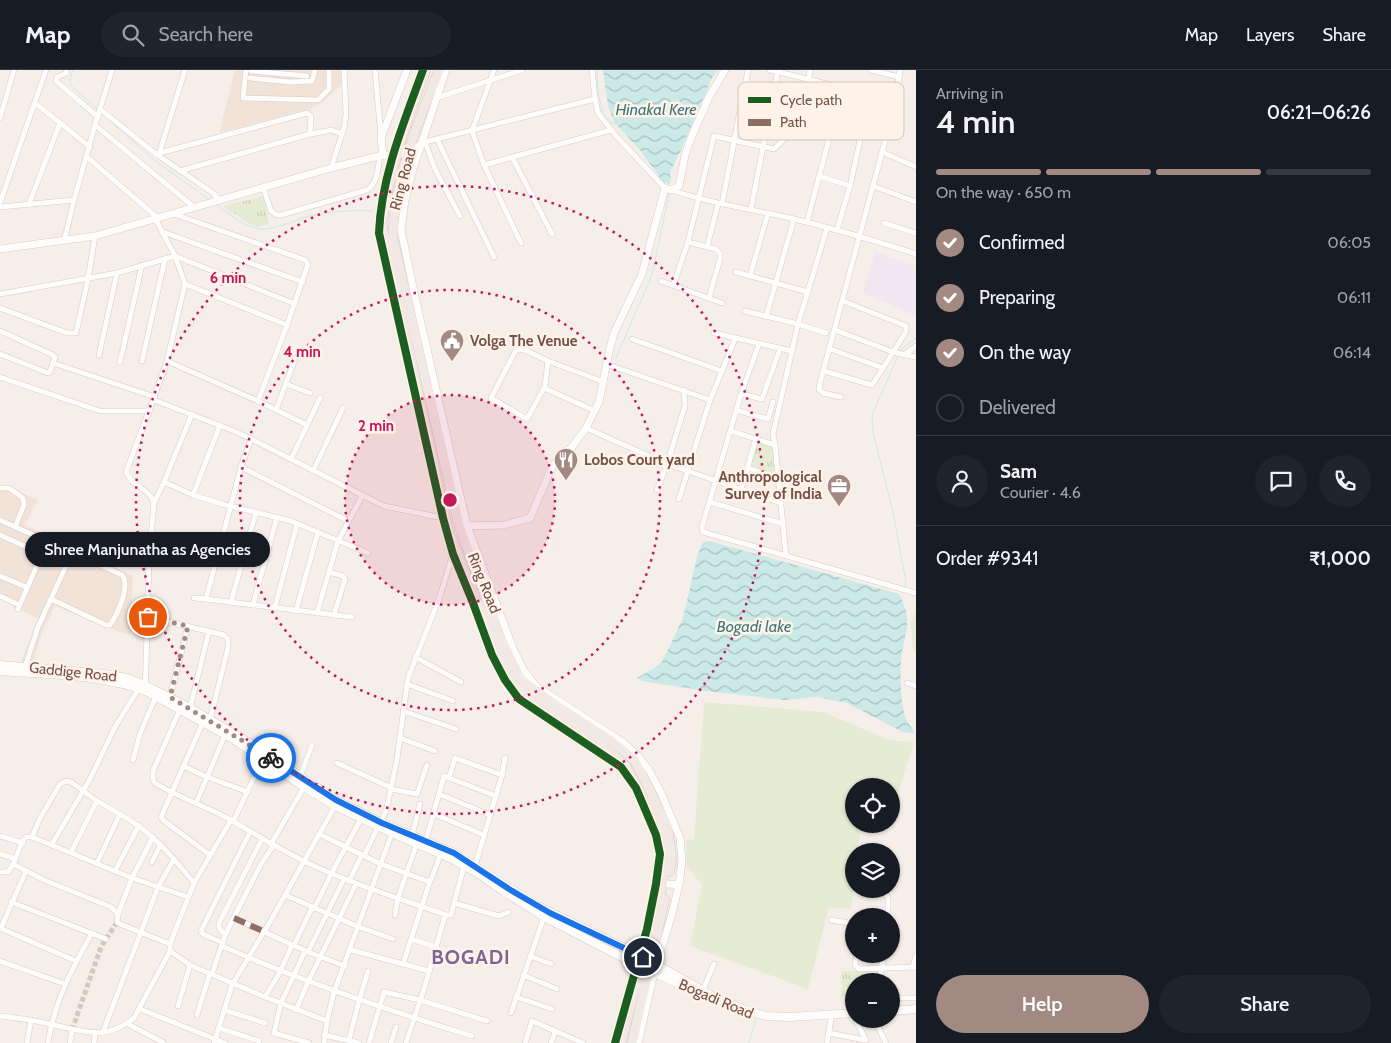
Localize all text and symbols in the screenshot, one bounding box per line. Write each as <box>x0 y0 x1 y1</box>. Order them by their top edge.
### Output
search box <box>101 12 451 57</box>
text: Map <box>25 20 71 49</box>
icon: search <box>119 21 147 49</box>
text: Search here <box>159 23 253 46</box>
text: Map <box>1185 24 1218 46</box>
text: Layers <box>1246 24 1295 46</box>
text: Share <box>1323 24 1366 46</box>
legend <box>738 82 904 140</box>
text: Arriving in <box>936 84 1003 103</box>
text: Cycle path <box>780 91 842 109</box>
water label: Hinakal Kere <box>615 100 697 119</box>
text: 06:21–06:26 <box>1267 101 1371 124</box>
text: 4 min <box>936 102 1016 141</box>
text: Path <box>780 113 807 131</box>
street label: Ring Road <box>386 146 420 212</box>
text: On the way · 650 m <box>936 183 1071 202</box>
icon: check <box>936 229 964 257</box>
text: Confirmed <box>979 231 1065 254</box>
text: 06:05 <box>1328 233 1371 252</box>
text: 6 min <box>210 269 246 287</box>
icon: check <box>936 284 964 312</box>
text: Preparing <box>979 286 1055 309</box>
text: 06:11 <box>1337 288 1371 307</box>
public building icon: Volga The Venue <box>439 328 465 362</box>
place label: Volga The Venue <box>470 332 578 350</box>
icon: check <box>936 339 964 367</box>
text: On the way <box>979 341 1071 364</box>
text: 4 min <box>283 343 321 361</box>
text: 06:14 <box>1333 343 1371 362</box>
text: Delivered <box>979 396 1056 419</box>
text: 2 min <box>358 417 394 435</box>
restaurant icon: Lobos Court yard <box>553 447 579 481</box>
place label: Lobos Court yard <box>584 451 695 469</box>
button: person <box>936 455 988 507</box>
button: chat <box>1255 455 1307 507</box>
button: phone <box>1319 455 1371 507</box>
text: Sam <box>1000 460 1037 483</box>
place label: Anthropological Survey of India <box>718 468 823 503</box>
office icon: Anthropological Survey of India <box>826 473 852 507</box>
text: Courier · 4.6 <box>1000 483 1081 502</box>
centre of rings <box>441 491 459 509</box>
callout: Shree Manjunatha as Agencies <box>26 532 270 567</box>
text: Shree Manjunatha as Agencies <box>44 540 251 559</box>
text: Order #9341 <box>936 547 1038 570</box>
text: ₹1,000 <box>1309 547 1371 570</box>
street label: Ring Road <box>464 550 504 616</box>
pin <box>127 596 169 638</box>
icon: bag <box>134 603 162 631</box>
water label: Bogadi lake <box>717 617 791 636</box>
street label: Gaddige Road <box>28 658 118 686</box>
courier <box>246 733 296 783</box>
icon: bike <box>257 744 285 772</box>
map controls <box>845 778 900 1028</box>
button: locate <box>845 778 900 833</box>
button: layers <box>845 843 900 898</box>
button: + <box>845 908 900 963</box>
pin <box>622 936 664 978</box>
icon: home <box>629 943 657 971</box>
district label: BOGADI <box>431 945 511 969</box>
button: − <box>845 973 900 1028</box>
street label: Bogadi Road <box>676 975 756 1023</box>
button: Help <box>936 975 1149 1033</box>
button: Share <box>1159 975 1371 1033</box>

